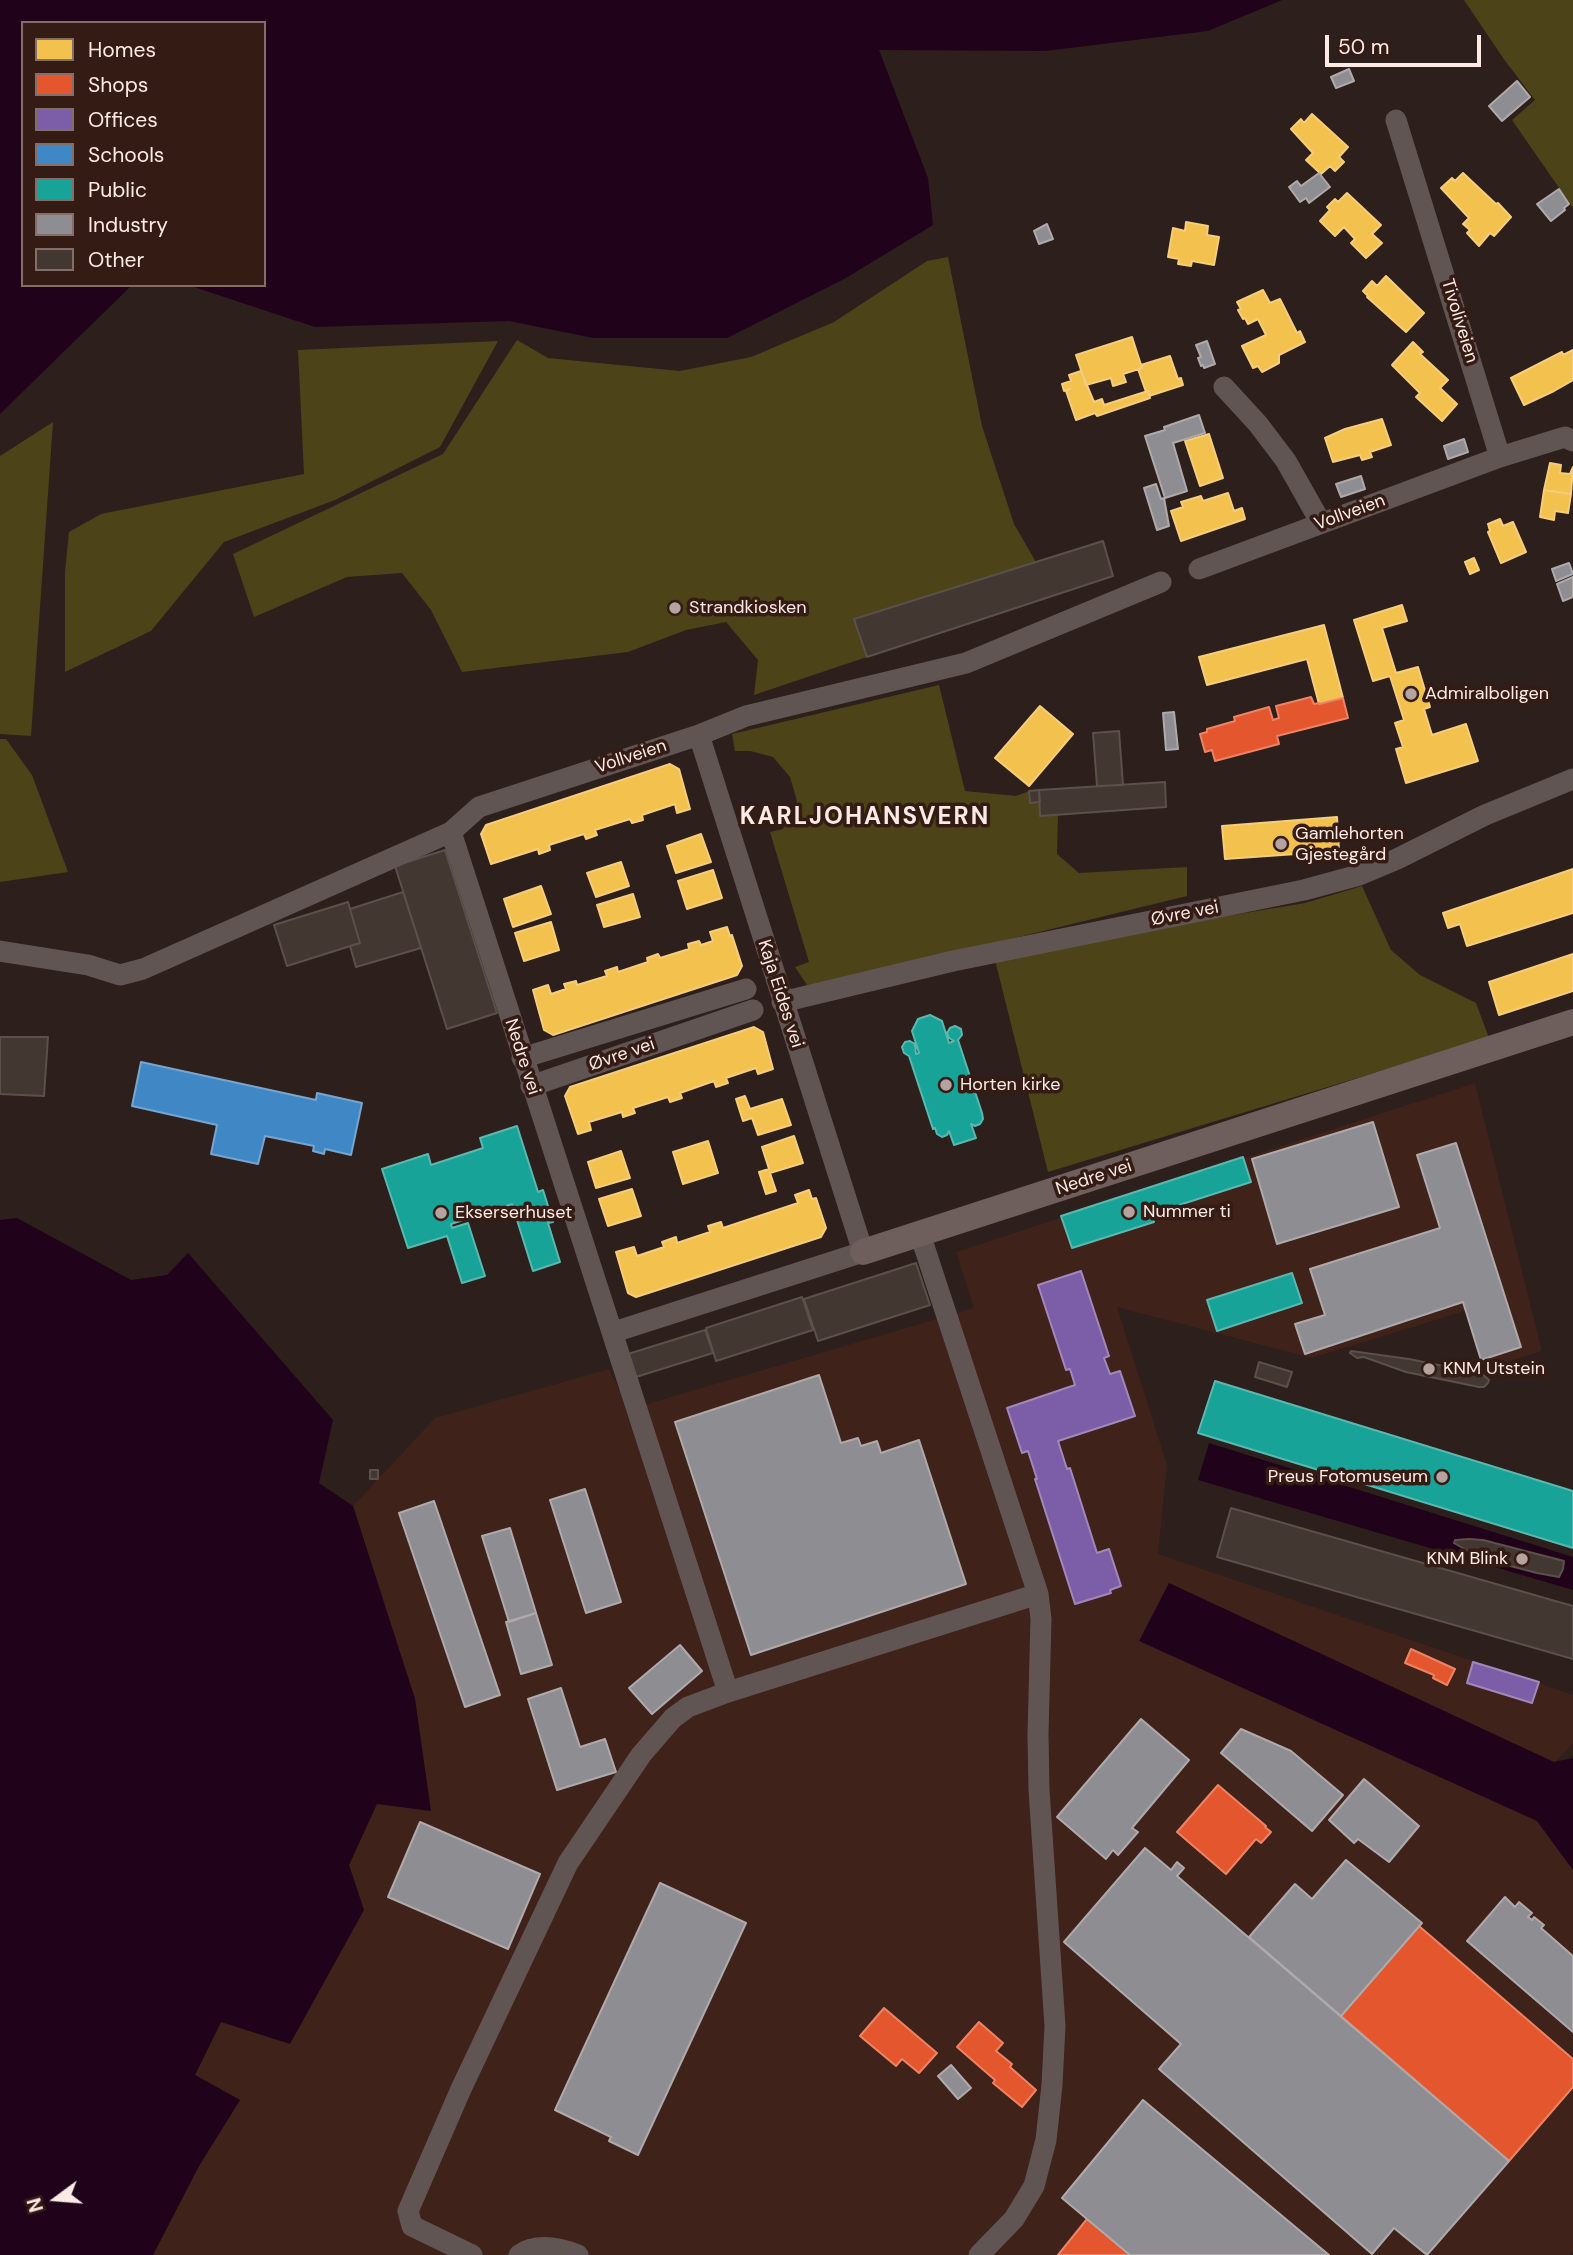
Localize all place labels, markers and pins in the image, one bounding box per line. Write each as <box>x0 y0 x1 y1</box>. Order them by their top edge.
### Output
place label: Strandkiosken <box>689 597 807 619</box>
marker: Strandkiosken <box>667 600 683 616</box>
place label: Admiralboligen <box>1425 683 1549 705</box>
marker: Admiralboligen <box>1403 686 1419 702</box>
place label: Gamlehorten Gjestegård <box>1295 823 1404 866</box>
marker: Gamlehorten Gjestegård <box>1273 836 1289 852</box>
place label: Horten kirke <box>960 1074 1060 1096</box>
marker: Horten kirke <box>938 1077 954 1093</box>
place label: Nummer ti <box>1143 1201 1231 1223</box>
place label: Ekserserhuset <box>455 1202 572 1224</box>
marker: Nummer ti <box>1121 1204 1137 1220</box>
marker: Ekserserhuset <box>433 1205 449 1221</box>
place label: KNM Utstein <box>1443 1358 1545 1380</box>
marker: KNM Utstein <box>1421 1361 1437 1377</box>
place label: Preus Fotomuseum <box>1268 1466 1428 1488</box>
marker: Preus Fotomuseum <box>1434 1469 1450 1485</box>
place label: KNM Blink <box>1427 1548 1508 1570</box>
marker: KNM Blink <box>1514 1551 1530 1567</box>

